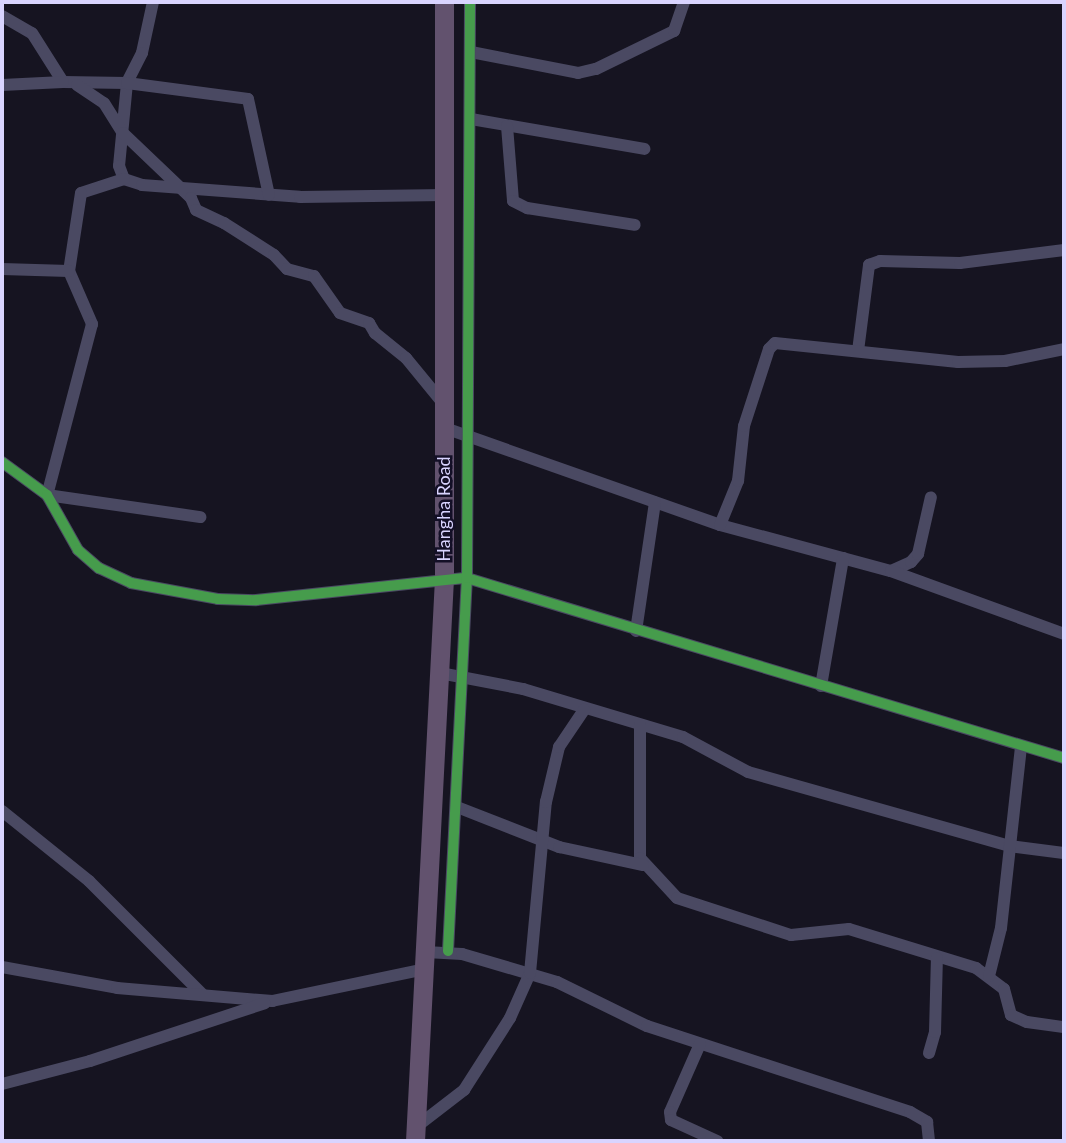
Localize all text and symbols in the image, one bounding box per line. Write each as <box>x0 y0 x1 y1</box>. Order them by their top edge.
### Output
street label: Hangha Road <box>432 456 454 562</box>

